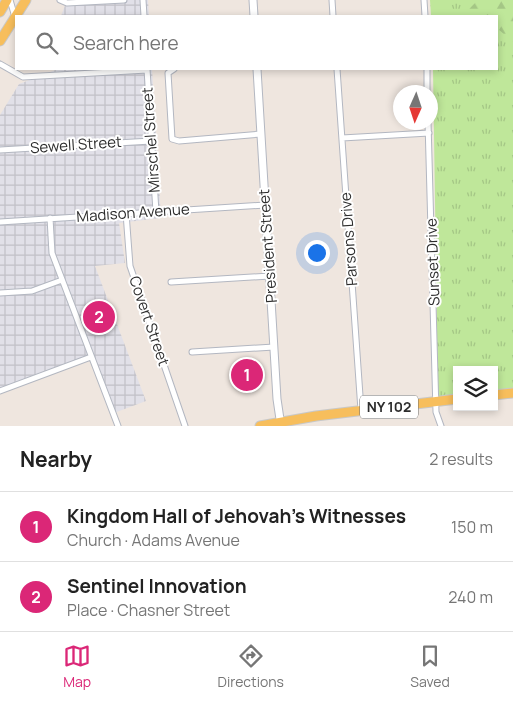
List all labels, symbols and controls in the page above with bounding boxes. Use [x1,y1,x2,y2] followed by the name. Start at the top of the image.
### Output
[15,15,498,70] search box
[33,29,61,57] icon: search
[73,30,179,56] text: Search here
[393,85,438,130] north arrow
[136,87,165,193] street label: Mirschel Street
[29,131,122,158] street label: Sewell Street
[253,189,282,304] street label: President Street
[335,191,362,287] street label: Parsons Drive
[76,198,190,227] street label: Madison Avenue
[420,218,445,306] street label: Sunset Drive
[304,240,330,266] your location
[124,273,175,369] street label: Covert Street
[83,298,115,336] pin: 2
[231,356,263,394] pin: 1
[453,366,498,411] map controls
[453,366,498,411] button: layers
[360,396,418,418] road number: NY 102
[20,445,92,473] text: Nearby
[429,448,493,470] text: 2 results
[67,503,406,529] text: Kingdom Hall of Jehovah’s Witnesses
[32,516,40,538] text: 1
[451,516,493,538] text: 150 m
[67,529,240,551] text: Church · Adams Avenue
[67,573,247,599] text: Sentinel Innovation
[31,586,41,608] text: 2
[448,586,493,608] text: 240 m
[67,599,230,621] text: Place · Chasner Street
[63,642,91,691] tab: Map
[218,642,284,691] tab: Directions
[410,642,450,691] tab: Saved

